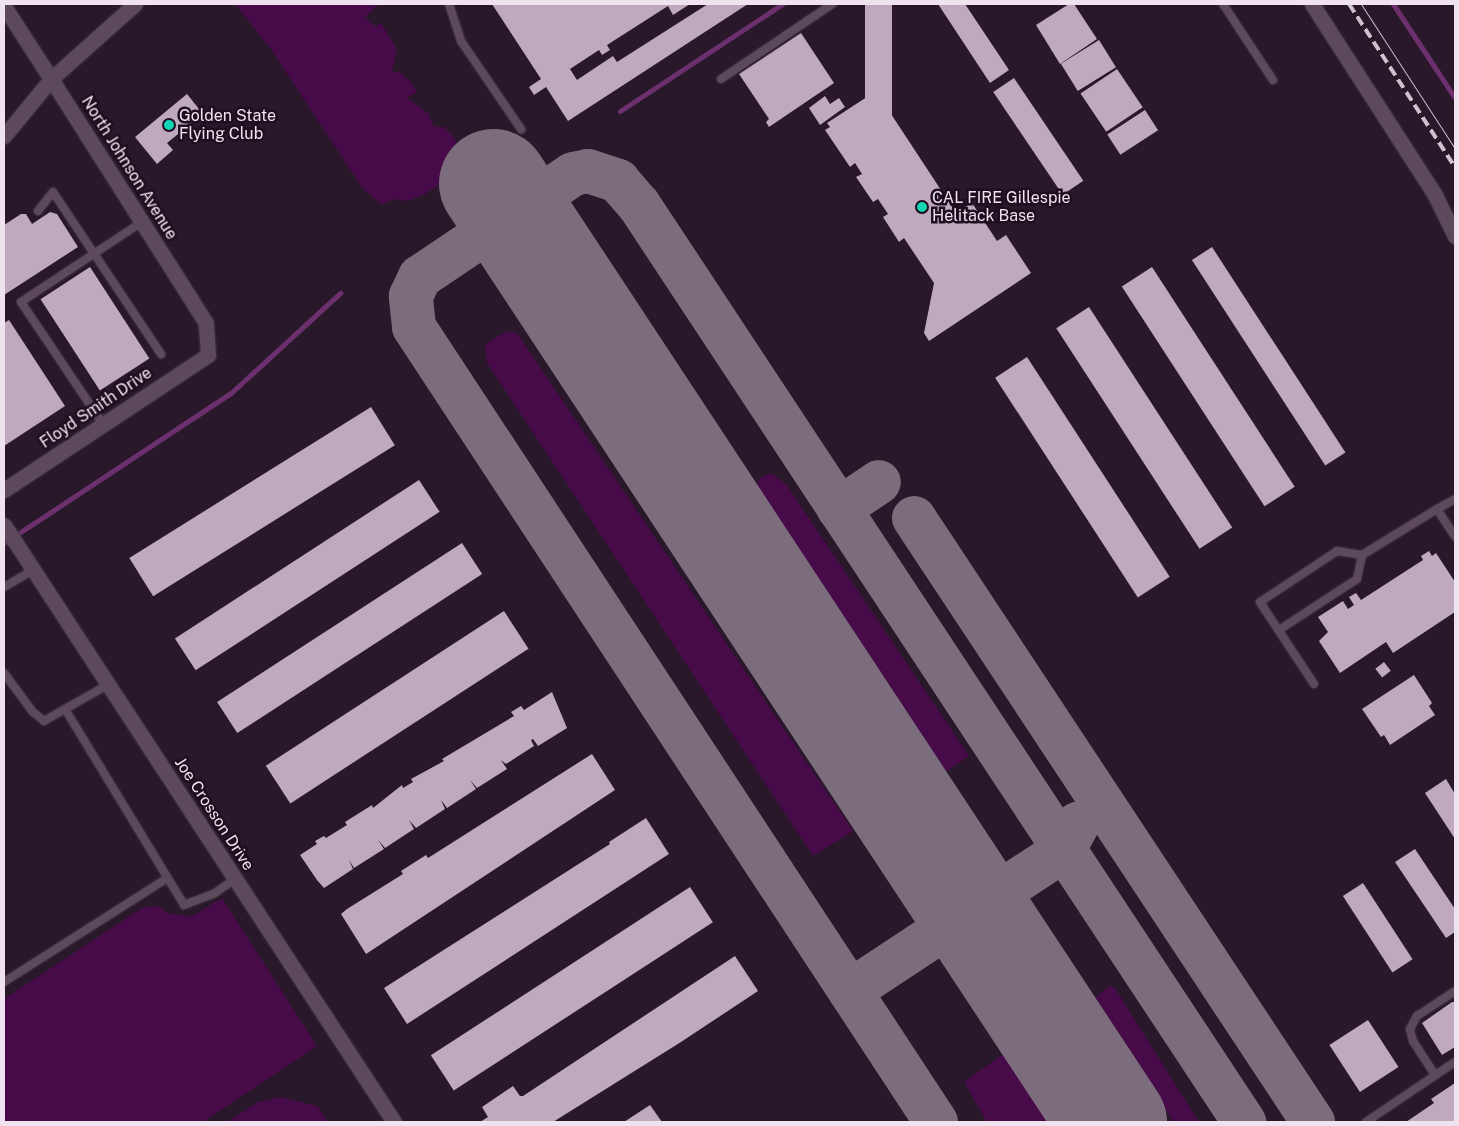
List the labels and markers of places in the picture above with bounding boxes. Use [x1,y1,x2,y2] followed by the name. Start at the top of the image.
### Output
[179,106,276,144] place label: Golden State Flying Club
[163,119,175,131] marker: Golden State Flying Club
[932,188,1070,226] place label: CAL FIRE Gillespie Helitack Base
[916,201,928,213] marker: CAL FIRE Gillespie Helitack Base

